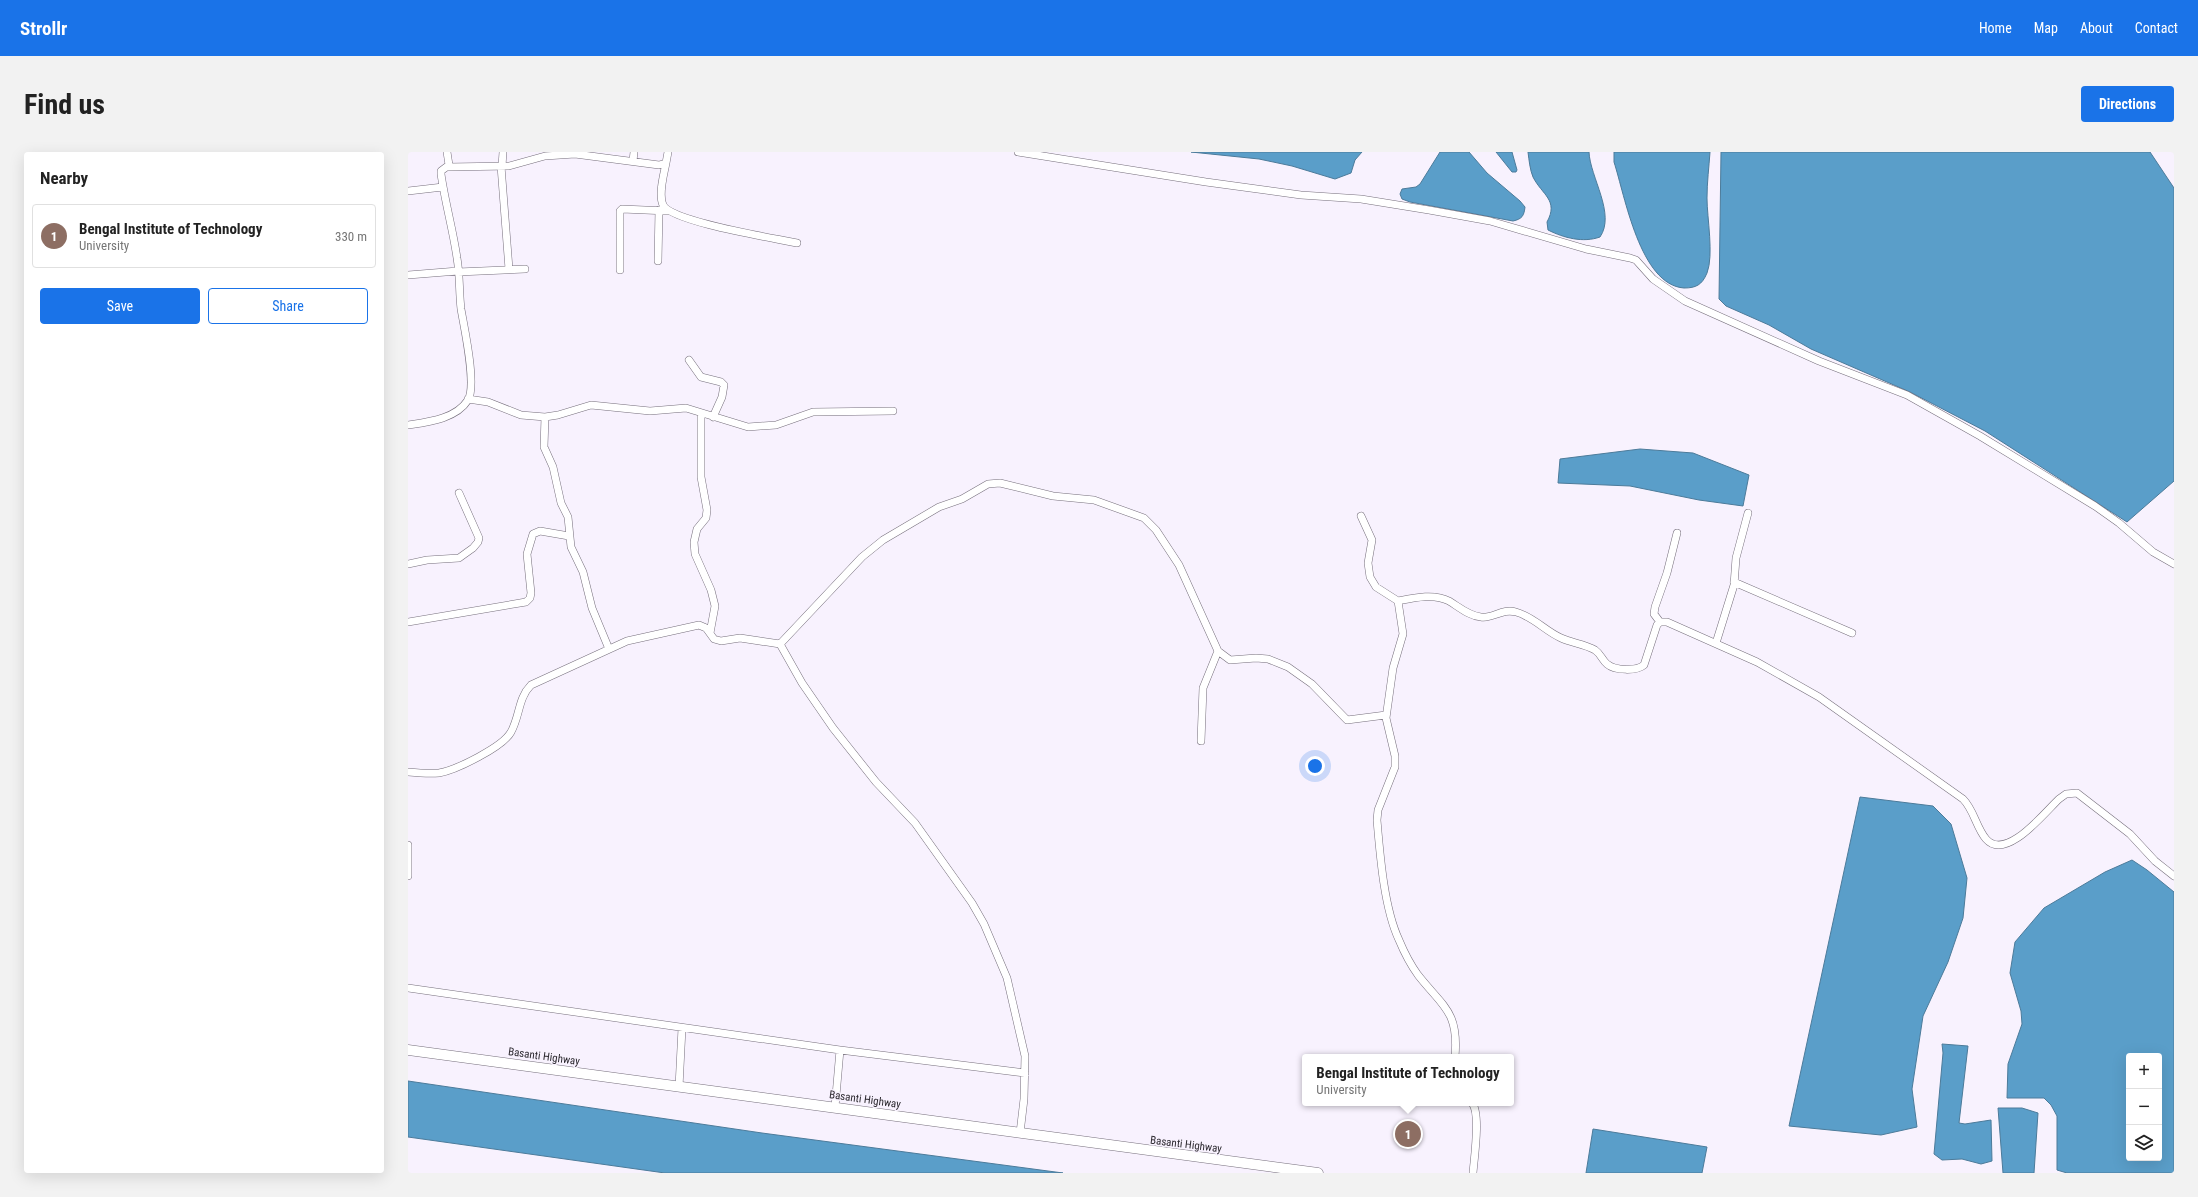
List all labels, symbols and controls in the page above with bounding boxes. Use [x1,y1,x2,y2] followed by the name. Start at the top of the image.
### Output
[20,17,67,40] text: Strollr
[1979,20,2012,36] text: Home
[2034,20,2058,36] text: Map
[2080,20,2113,36] text: About
[2135,20,2178,36] text: Contact
[2081,86,2174,122] button: Directions
[24,88,105,121] text: Find us
[40,168,88,188] text: Nearby
[79,220,262,238] text: Bengal Institute of Technology
[51,229,57,244] text: 1
[335,229,367,244] text: 330 m
[79,238,129,253] text: University
[40,288,200,324] button: Save
[208,288,368,324] button: Share
[1305,756,1325,776] your location
[507,1045,581,1068] street label: Basanti Highway
[2126,1053,2162,1161] map controls
[2126,1053,2162,1089] button: +
[1302,1054,1514,1106] popup
[1316,1064,1500,1082] text: Bengal Institute of Technology
[1316,1082,1367,1097] text: University
[828,1088,902,1111] street label: Basanti Highway
[2126,1089,2162,1125] button: −
[1395,1119,1421,1149] pin: 1
[2126,1125,2162,1161] button: layers
[1149,1134,1223,1155] street label: Basanti Highway

